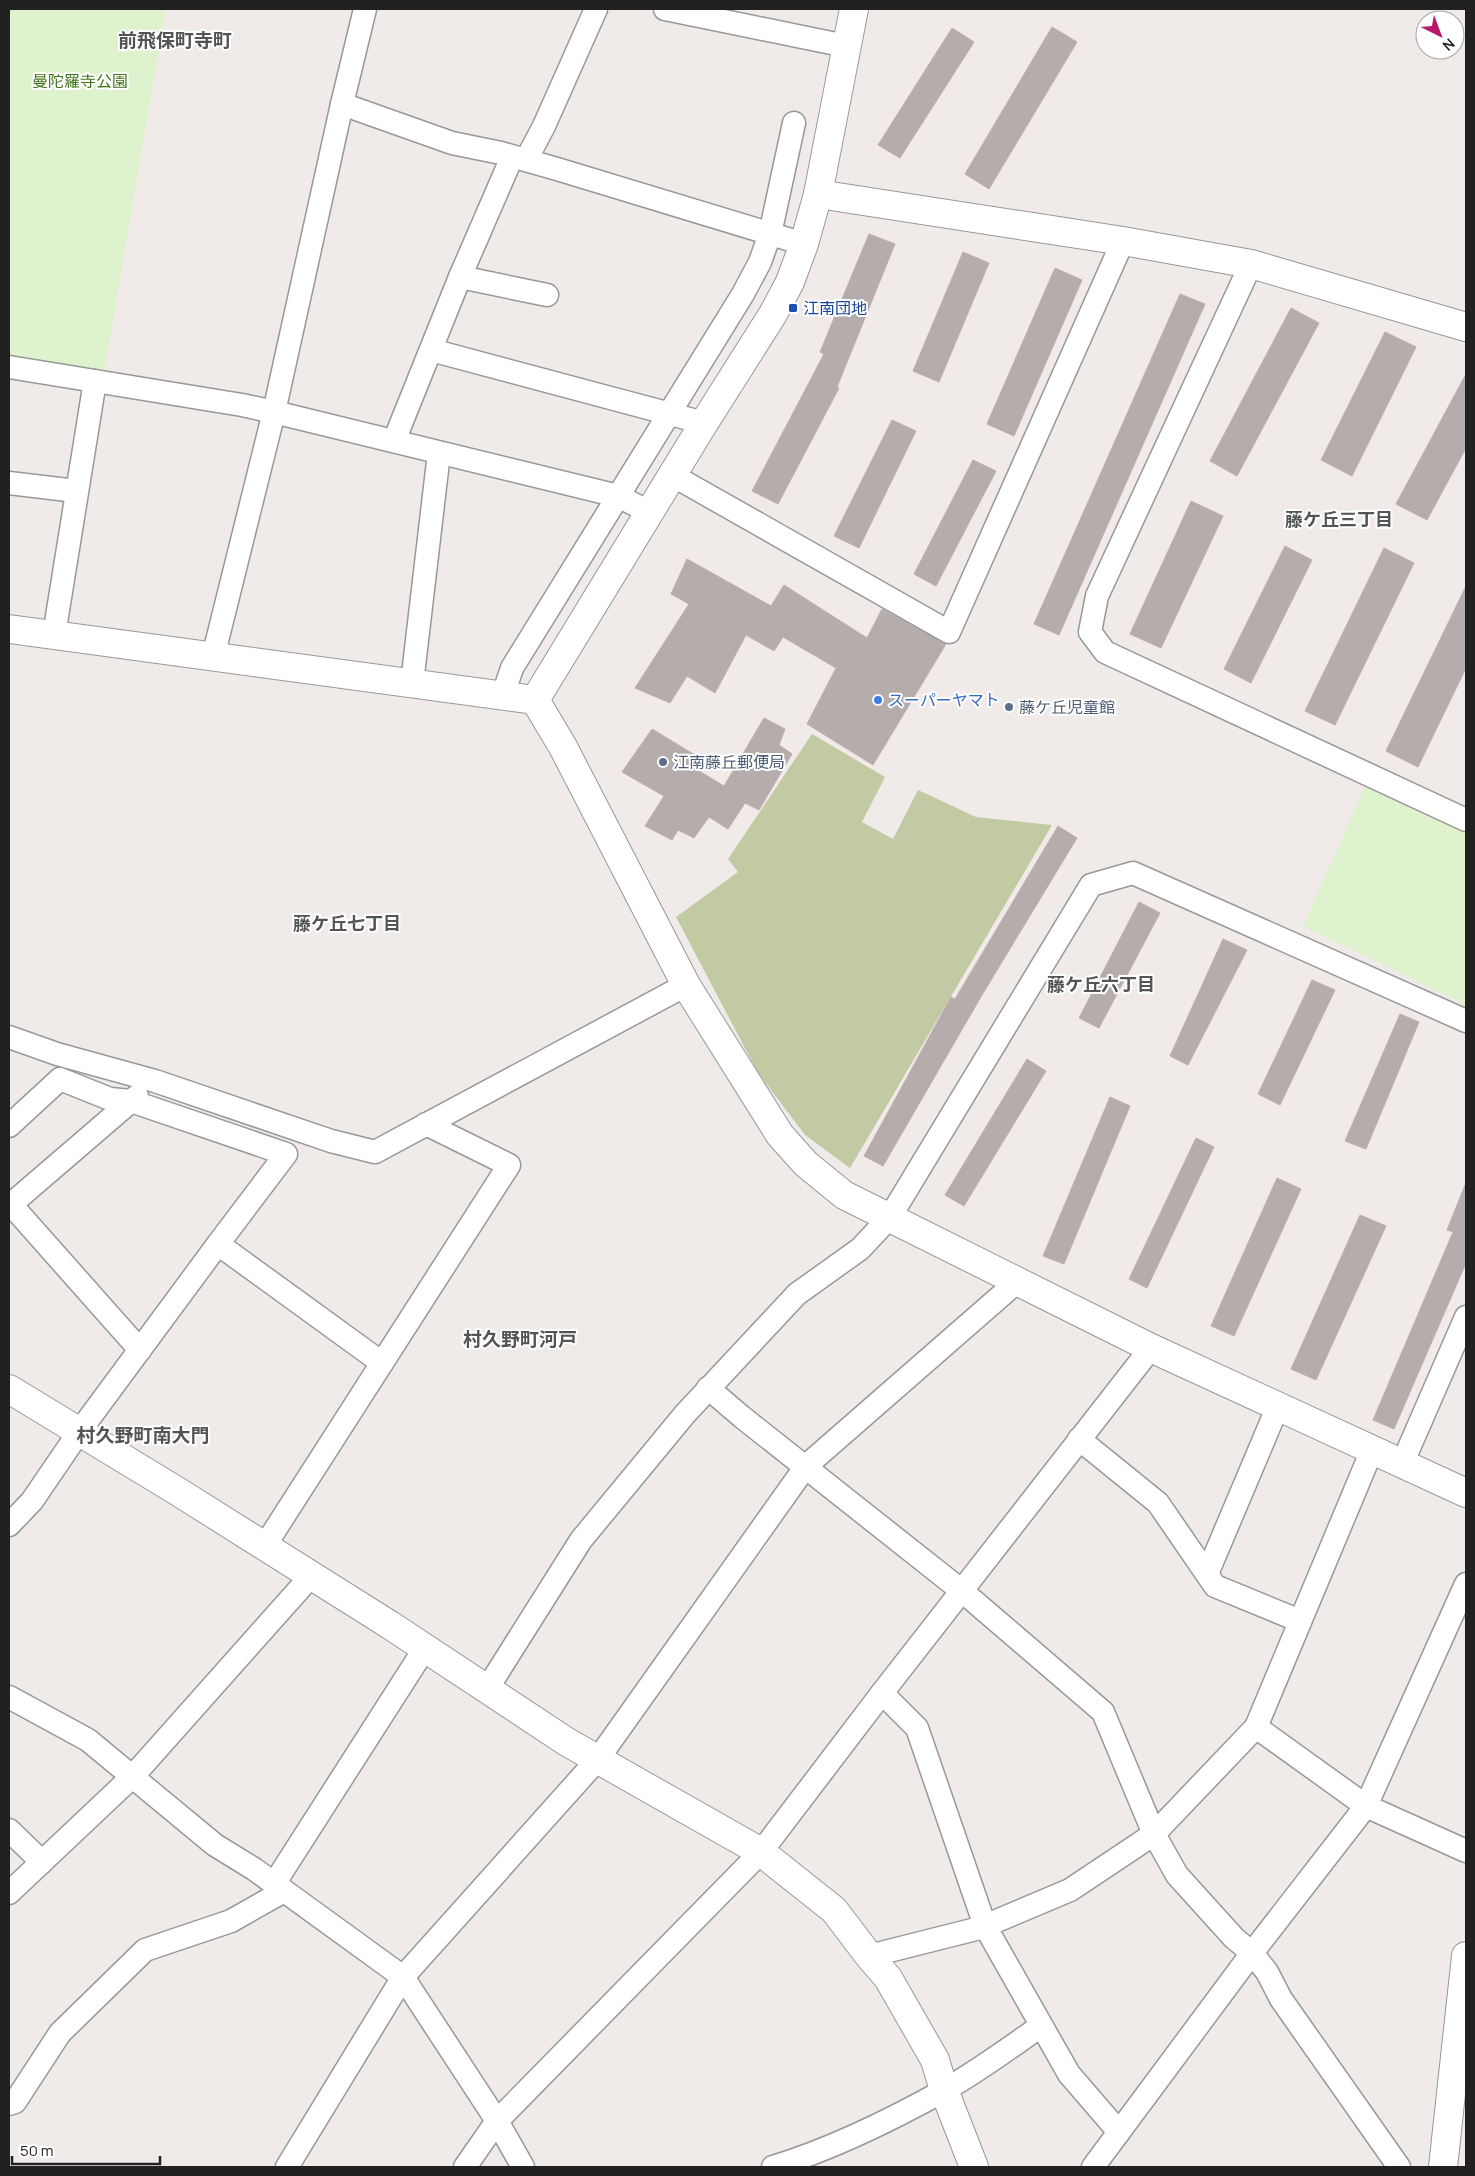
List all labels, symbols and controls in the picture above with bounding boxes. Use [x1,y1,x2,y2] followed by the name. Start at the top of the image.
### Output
[1415,10,1465,60] north arrow
[118,27,232,53] district label: 前飛保町寺町
[1439,35,1459,55] text: N
[32,70,128,92] park label: 曼陀羅寺公園
[803,297,867,319] place label: 江南団地
[787,302,799,314] marker: 江南団地
[1285,507,1393,531] district label: 藤ケ丘三丁目
[888,689,1000,711] place label: スーパーヤマト
[872,694,884,706] marker: スーパーヤマト
[1019,696,1115,718] place label: 藤ケ丘児童館
[1003,701,1015,713] marker: 藤ケ丘児童館
[673,751,785,773] place label: 江南藤丘郵便局
[657,756,669,768] marker: 江南藤丘郵便局
[293,911,401,935] district label: 藤ケ丘七丁目
[1047,972,1155,996] district label: 藤ケ丘六丁目
[463,1326,577,1352] district label: 村久野町河戸
[76,1422,210,1448] district label: 村久野町南大門
[12,2134,160,2166] scale bar
[20,2140,54,2161] text: 50 m

